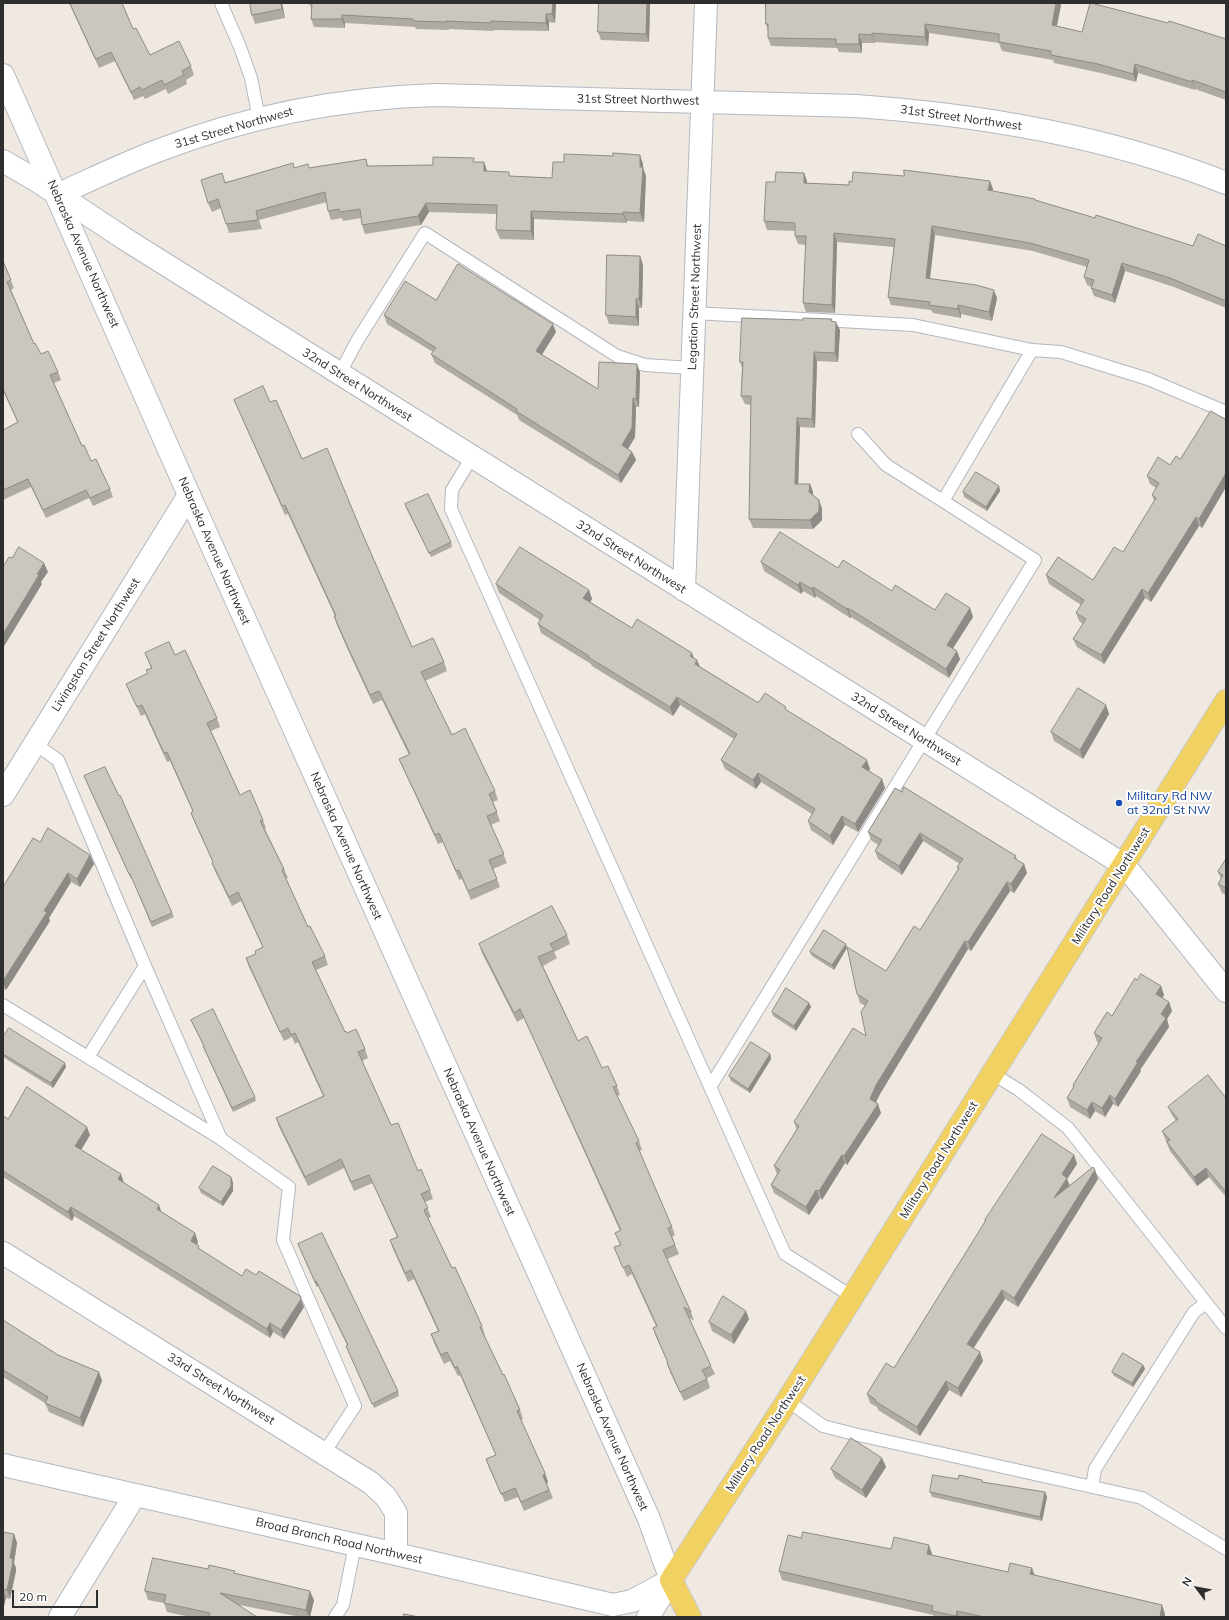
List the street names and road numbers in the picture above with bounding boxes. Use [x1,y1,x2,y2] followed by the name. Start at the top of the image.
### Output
[577,92,699,108] street label: 31st Street Northwest
[899,102,1023,134] street label: 31st Street Northwest
[173,104,295,152] street label: 31st Street Northwest
[44,178,122,330] street label: Nebraska Avenue Northwest
[685,224,705,370] street label: Legation Street Northwest
[299,345,415,425] street label: 32nd Street Northwest
[175,475,253,627] street label: Nebraska Avenue Northwest
[573,517,689,597] street label: 32nd Street Northwest
[49,576,143,714] street label: Livingston Street Northwest
[848,689,964,769] street label: 32nd Street Northwest
[307,770,385,922] street label: Nebraska Avenue Northwest
[1069,825,1153,947] street label: Military Road Northwest
[440,1066,518,1218] street label: Nebraska Avenue Northwest
[897,1099,981,1221] street label: Military Road Northwest
[165,1350,277,1428] street label: 33rd Street Northwest
[573,1361,651,1513] street label: Nebraska Avenue Northwest
[723,1373,809,1495] street label: Military Road Northwest
[254,1515,424,1567] street label: Broad Branch Road Northwest

